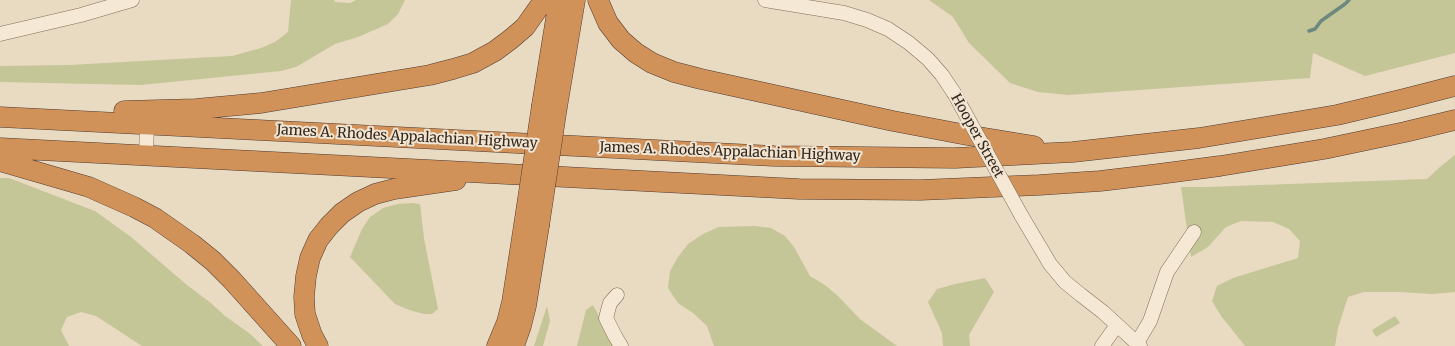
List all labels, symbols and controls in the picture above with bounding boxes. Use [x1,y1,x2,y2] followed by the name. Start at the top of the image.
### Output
[947,91,1007,181] street label: Hooper Street
[276,122,538,152] street label: James A. Rhodes Appalachian Highway
[599,139,861,165] street label: James A. Rhodes Appalachian Highway

